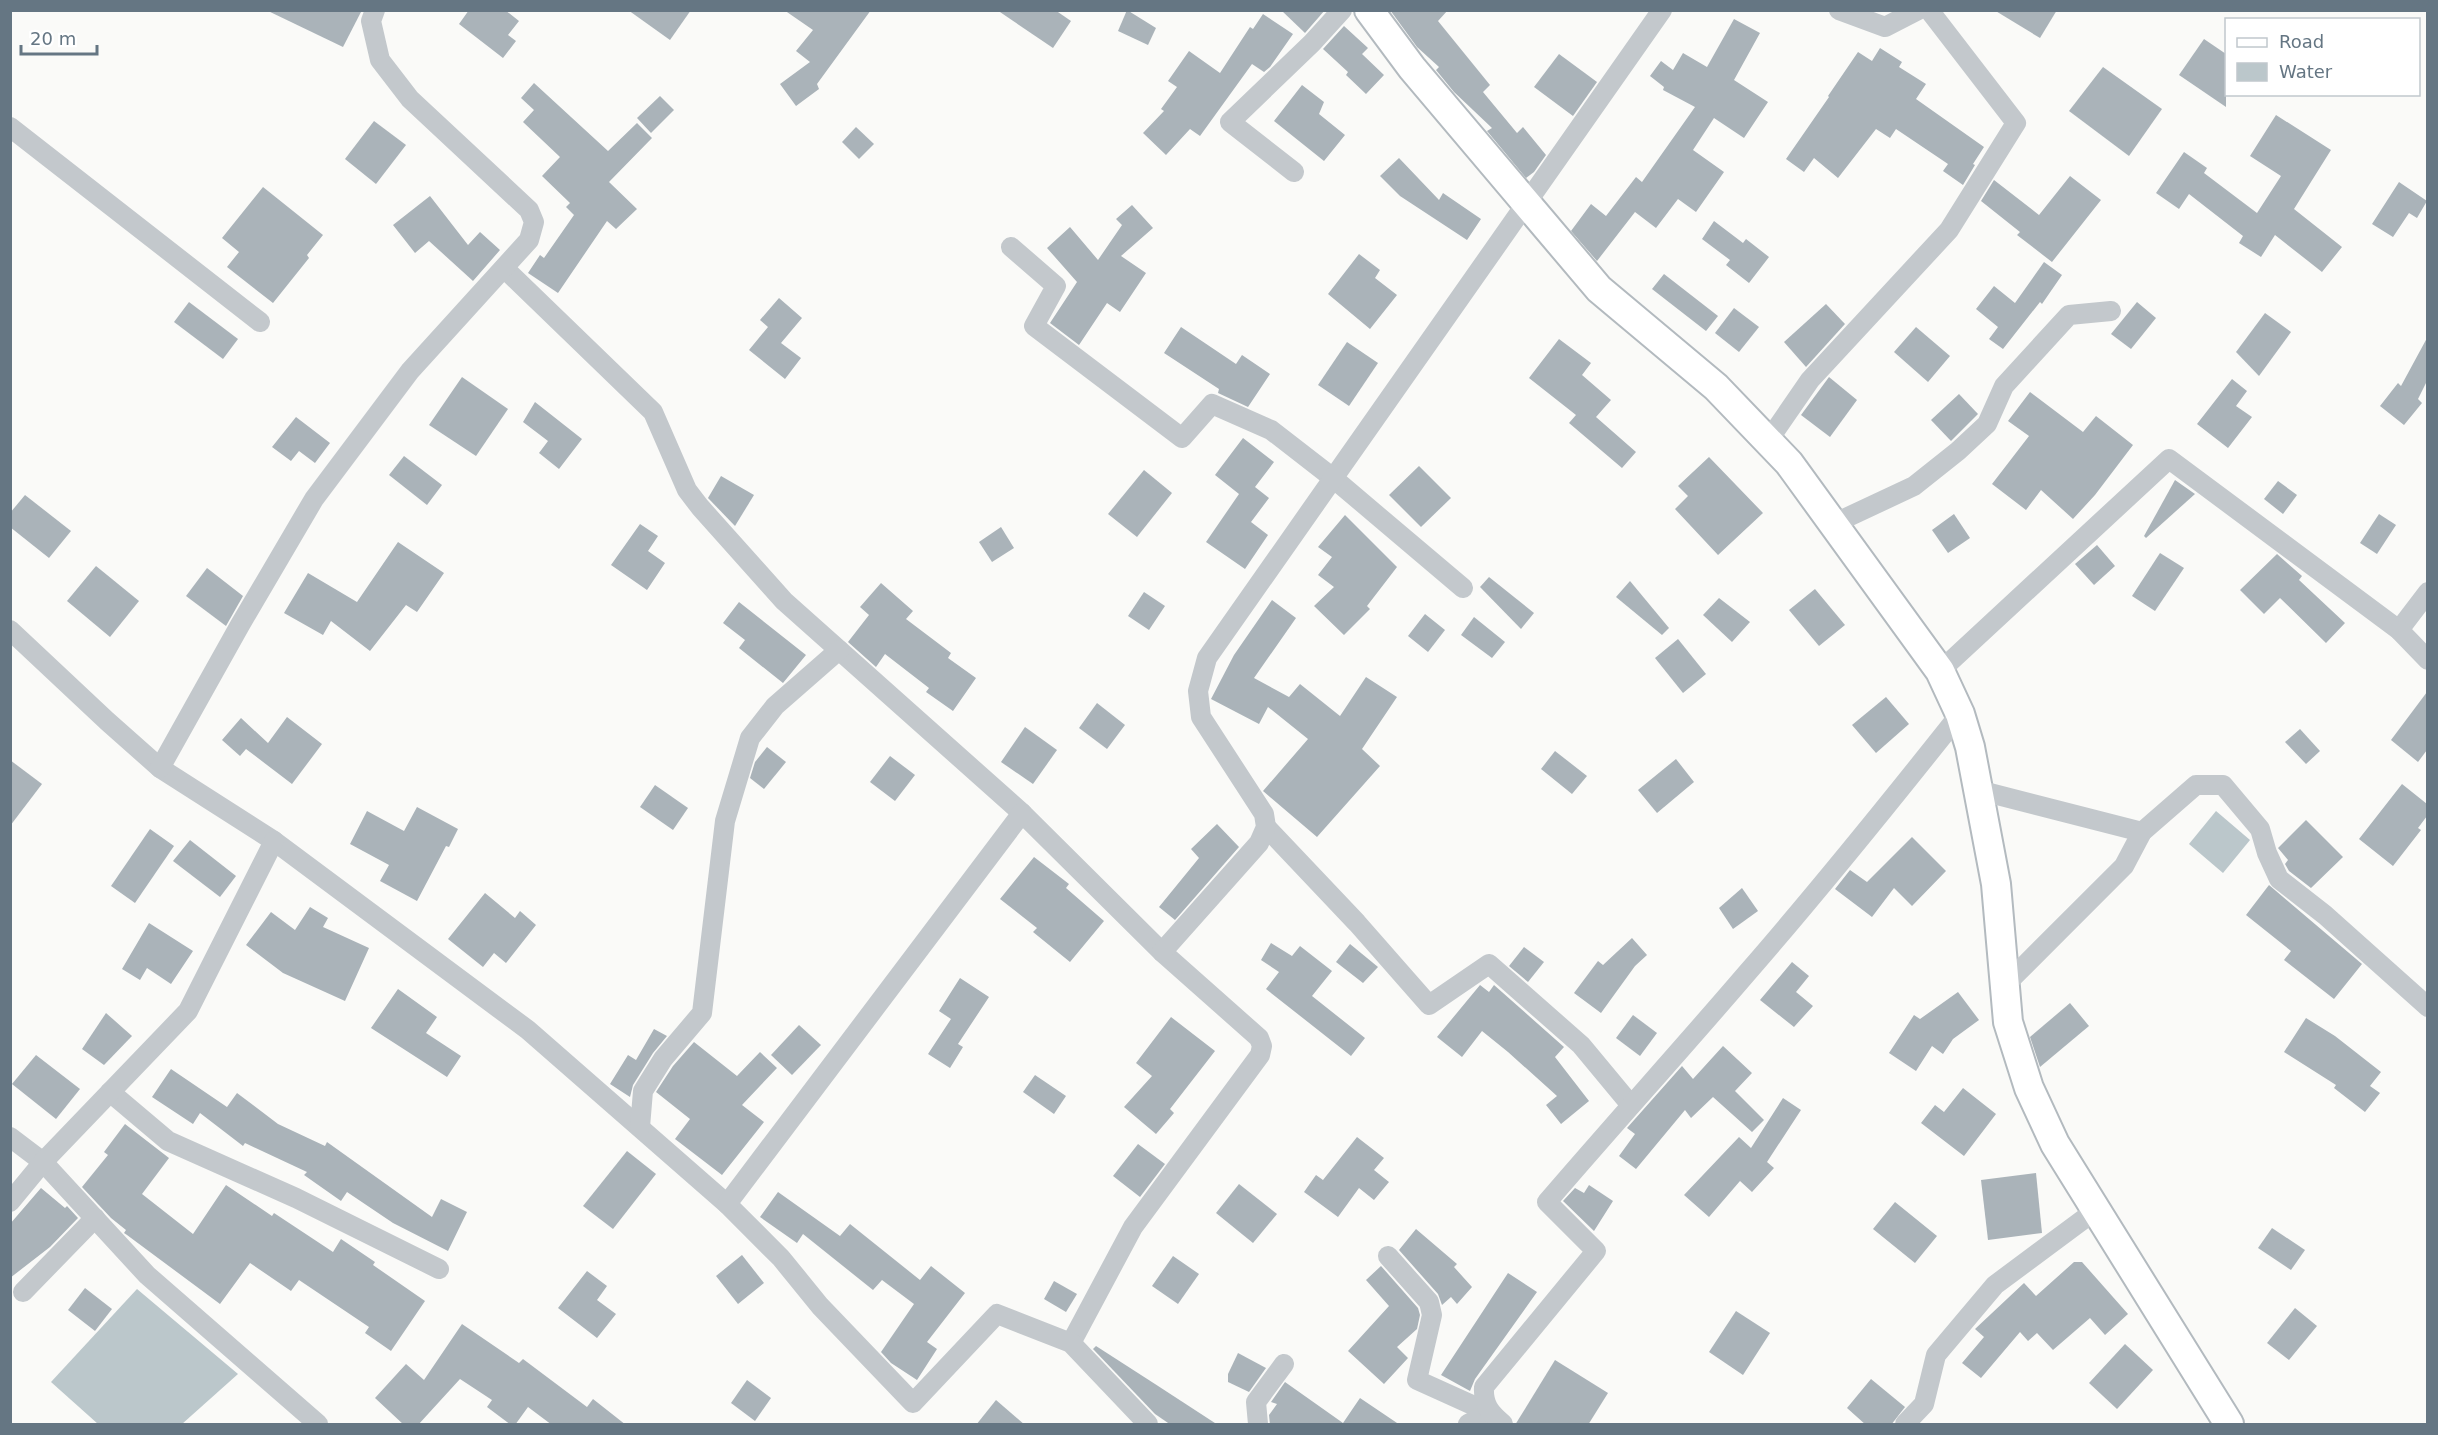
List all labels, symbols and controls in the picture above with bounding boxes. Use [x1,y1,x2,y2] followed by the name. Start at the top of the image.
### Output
[21,18,98,56] scale bar
[2225,18,2420,96] legend
[30,28,76,49] text: 20 m
[2279,31,2324,52] text: Road
[2279,61,2333,82] text: Water

